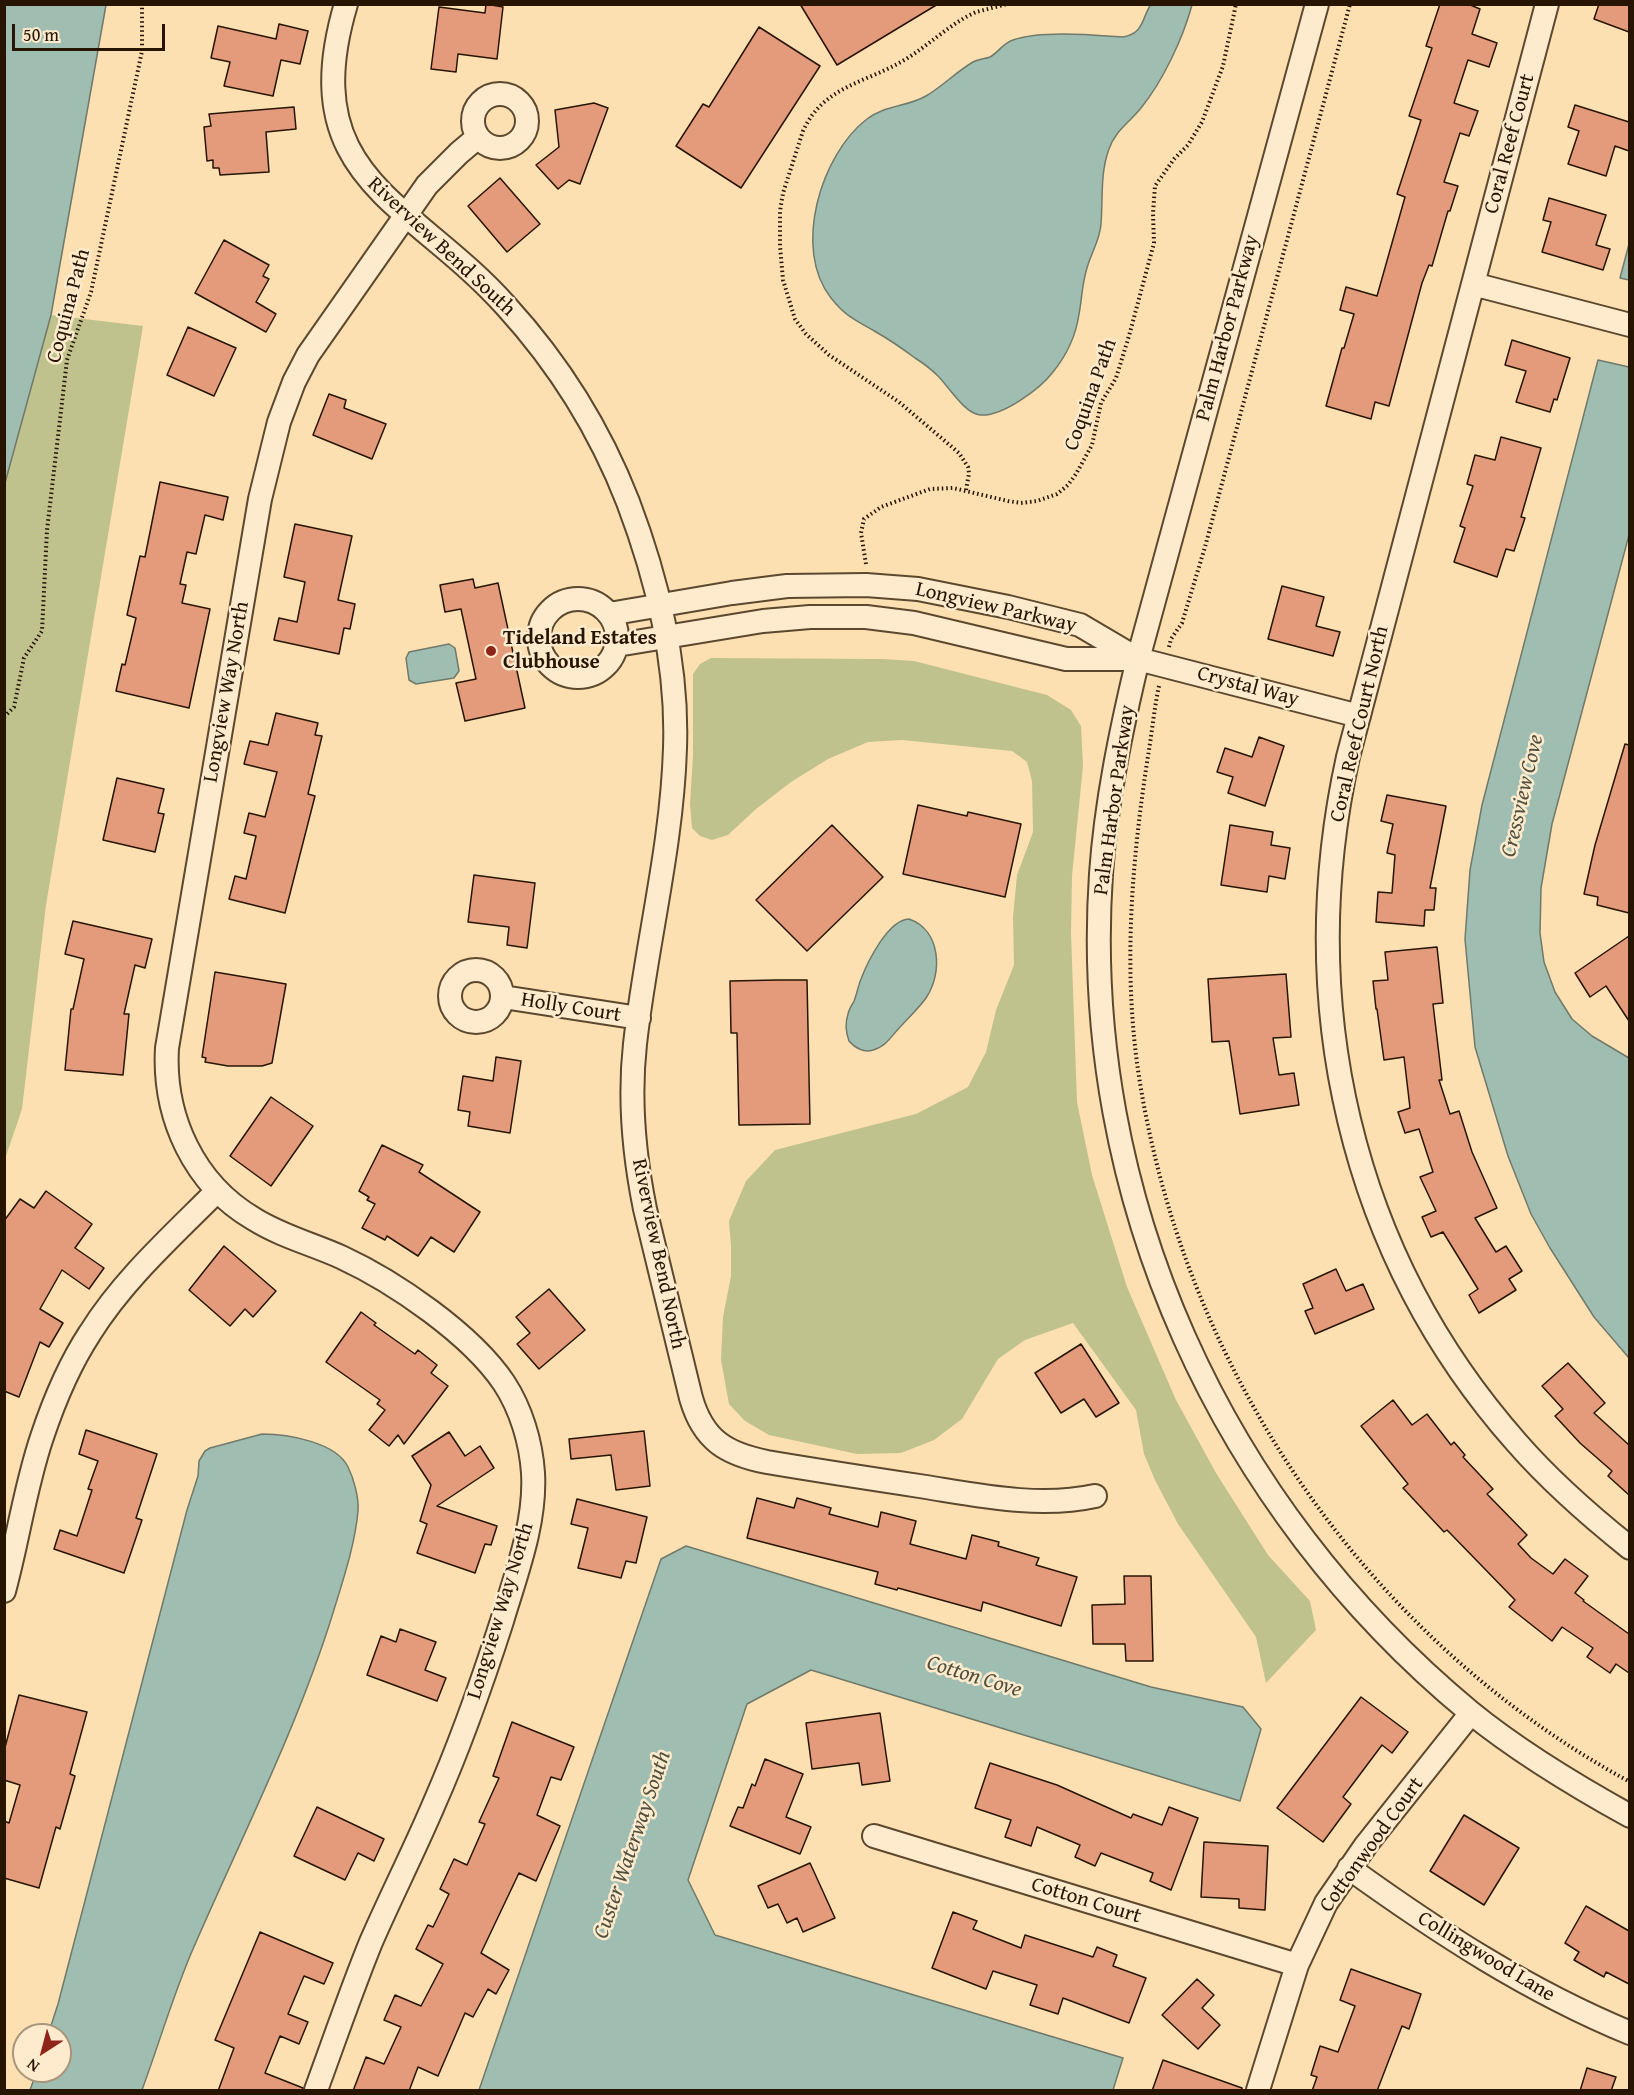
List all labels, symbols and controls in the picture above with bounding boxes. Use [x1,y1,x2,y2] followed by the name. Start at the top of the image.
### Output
[15,12,168,50] scale bar
[23,21,59,48] text: 50 m
[1479,71,1541,217] street label: Coral Reef Court
[362,172,520,322] street label: Riverview Bend South
[1191,232,1265,424] street label: Palm Harbor Parkway
[42,246,96,366] street label: Coquina Path
[1059,336,1123,454] street label: Coquina Path
[913,577,1079,639] street label: Longview Parkway
[199,600,255,784] street label: Longview Way North
[1325,623,1395,825] street label: Coral Reef Court North
[503,626,657,676] place label: Tideland Estates Clubhouse
[484,644,498,658] marker: Tideland Estates Clubhouse
[1194,661,1302,713] street label: Crystal Way
[1089,703,1141,897] street label: Palm Harbor Parkway
[1496,732,1550,860] water label: Cressview Cove
[519,988,623,1028] street label: Holly Court
[626,1157,690,1351] street label: Riverview Bend North
[462,1520,540,1702] street label: Longview Way North
[923,1650,1025,1704] water label: Cotton Cove
[589,1748,677,1942] water label: Custer Waterway South
[1315,1773,1429,1917] street label: Cottonwood Court
[1028,1872,1144,1930] street label: Cotton Court
[1413,1906,1559,2008] street label: Collingwood Lane
[12,2023,72,2083] north arrow
[21,2053,44,2079] text: N

